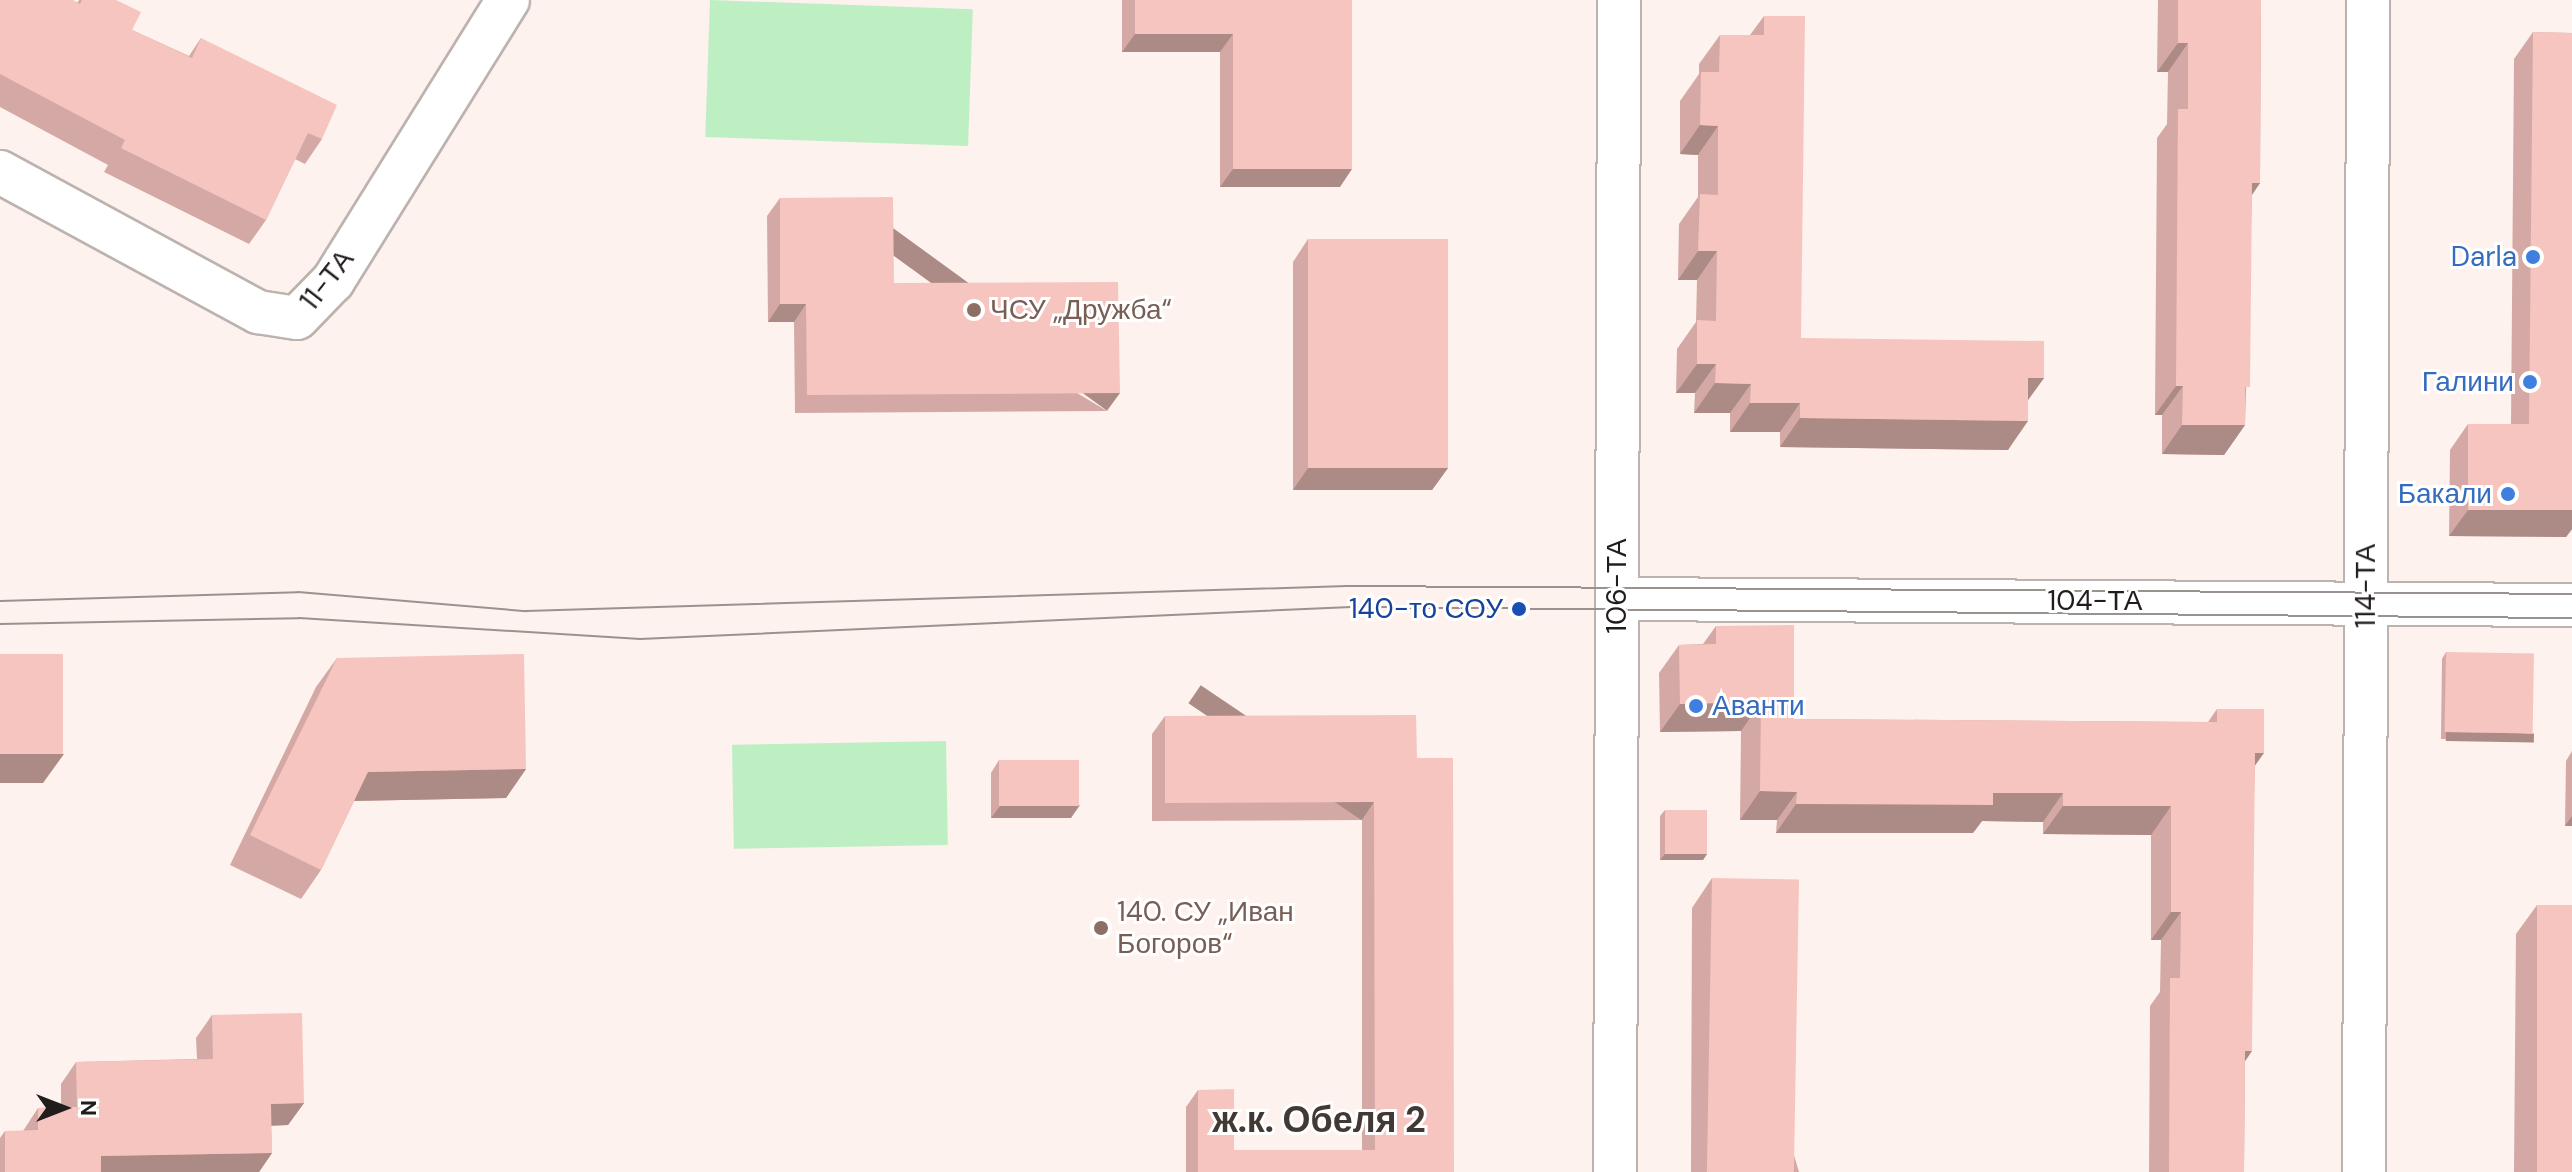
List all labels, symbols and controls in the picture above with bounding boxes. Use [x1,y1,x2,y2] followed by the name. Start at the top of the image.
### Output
[2451,240,2517,274] place label: Darla
[293,243,361,317] street label: 11-ТА
[2524,248,2542,266] marker: Darla
[990,293,1172,327] place label: ЧСУ „Дружба“
[965,301,983,319] marker: ЧСУ „Дружба“
[2422,365,2514,399] place label: Галини
[2521,373,2539,391] marker: Галини
[2398,477,2492,511] place label: Бакали
[2499,485,2517,503] marker: Бакали
[1600,538,1634,634] street label: 106-ТА
[2349,544,2383,628] street label: 114-ТА
[2048,584,2142,618] street label: 104-ТА
[1349,592,1503,626] place label: 140-то СОУ
[1510,600,1528,618] marker: 140-то СОУ
[1712,689,1805,723] place label: Аванти
[1687,697,1705,715] marker: Аванти
[1117,895,1294,961] place label: 140. СУ „Иван Богоров“
[1092,919,1110,937] marker: 140. СУ „Иван Богоров“
[24,1068,104,1148] north arrow
[1212,1098,1426,1142] district label: ж.к. Обеля 2
[74,1100,103,1116] text: N

